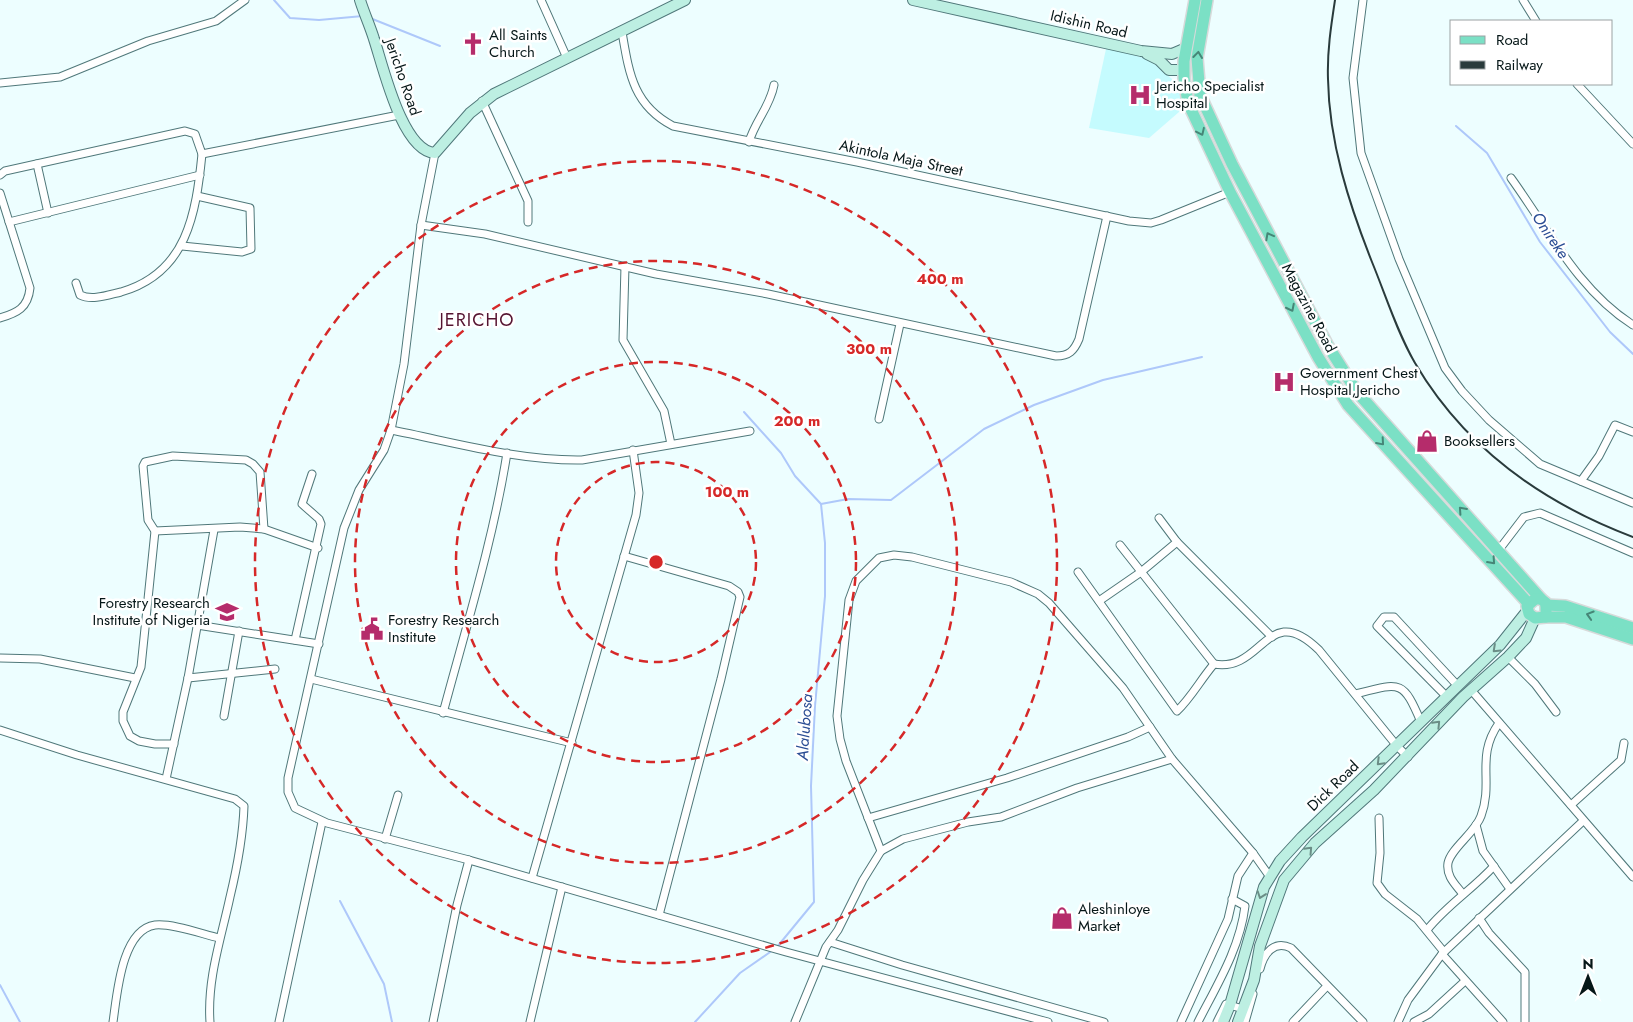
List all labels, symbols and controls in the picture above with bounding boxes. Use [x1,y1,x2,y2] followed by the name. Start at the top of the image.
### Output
[1048,4,1130,44] street label: Idishin Road
[1450,20,1613,85] legend
[489,24,547,63] place label: All Saints Church
[1496,29,1528,51] text: Road
[460,31,486,57] church icon: All Saints Church
[379,33,426,119] street label: Jericho Road
[1192,51,1203,59] one-way arrow
[1496,54,1543,76] text: Railway
[1154,75,1264,114] place label: Jericho Specialist Hospital
[1127,82,1153,108] hospital icon: Jericho Specialist Hospital
[1194,127,1205,136] one-way arrow
[837,134,965,182] street label: Akintola Maja Street
[1526,207,1575,263] water label: Onireke
[1265,232,1275,241] one-way arrow
[1276,259,1342,357] street label: Magazine Road
[916,268,964,290] text: 400 m
[1285,303,1295,312] one-way arrow
[437,307,515,333] district label: JERICHO
[846,338,892,360] text: 300 m
[1300,362,1418,401] place label: Government Chest Hospital,Jericho
[1271,369,1297,395] hospital icon: Government Chest Hospital,Jericho
[774,410,820,432] text: 200 m
[1414,428,1440,454] shop icon: Booksellers
[1444,430,1515,452] place label: Booksellers
[1375,437,1384,446] one-way arrow
[705,481,749,503] text: 100 m
[1459,507,1468,516] one-way arrow
[647,553,665,571] centre of rings
[1486,556,1495,565] one-way arrow
[93,592,210,631] place label: Forestry Research Institute of Nigeria
[214,599,240,625] school or university icon: Forestry Research Institute of Nigeria
[388,609,499,648] place label: Forestry Research Institute
[1586,610,1595,620] one-way arrow
[359,616,385,642] public building icon: Forestry Research Institute
[1493,643,1502,652] one-way arrow
[791,693,818,762] water label: Alalubosa
[1431,721,1440,730] one-way arrow
[1302,756,1364,816] street label: Dick Road
[1377,756,1386,765] one-way arrow
[1303,847,1312,856] one-way arrow
[1257,891,1267,899] one-way arrow
[1078,898,1151,937] place label: Aleshinloye Market
[1049,905,1075,931] shop icon: Aleshinloye Market
[1563,952,1613,1002] north arrow
[1582,954,1594,974] text: N

